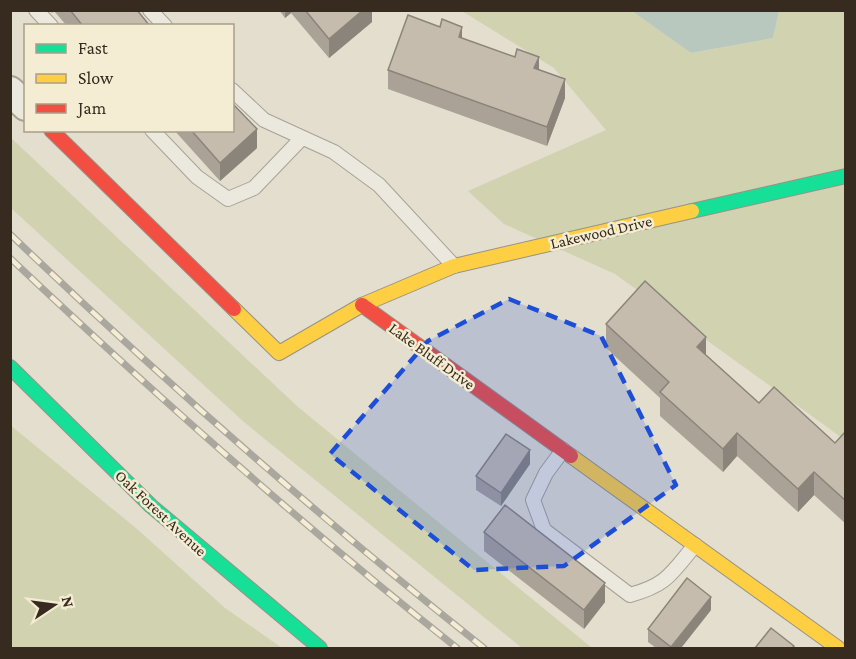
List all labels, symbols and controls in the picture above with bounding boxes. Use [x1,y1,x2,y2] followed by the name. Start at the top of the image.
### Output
[24,24,234,132] legend
[78,38,109,58] text: Fast
[78,68,114,88] text: Slow
[76,98,107,118] text: Jam
[549,212,653,252] street label: Lakewood Drive
[386,319,478,393] street label: Lake Bluff Drive
[112,466,210,560] street label: Oak Forest Avenue
[24,575,84,635] north arrow
[59,595,78,609] text: N

